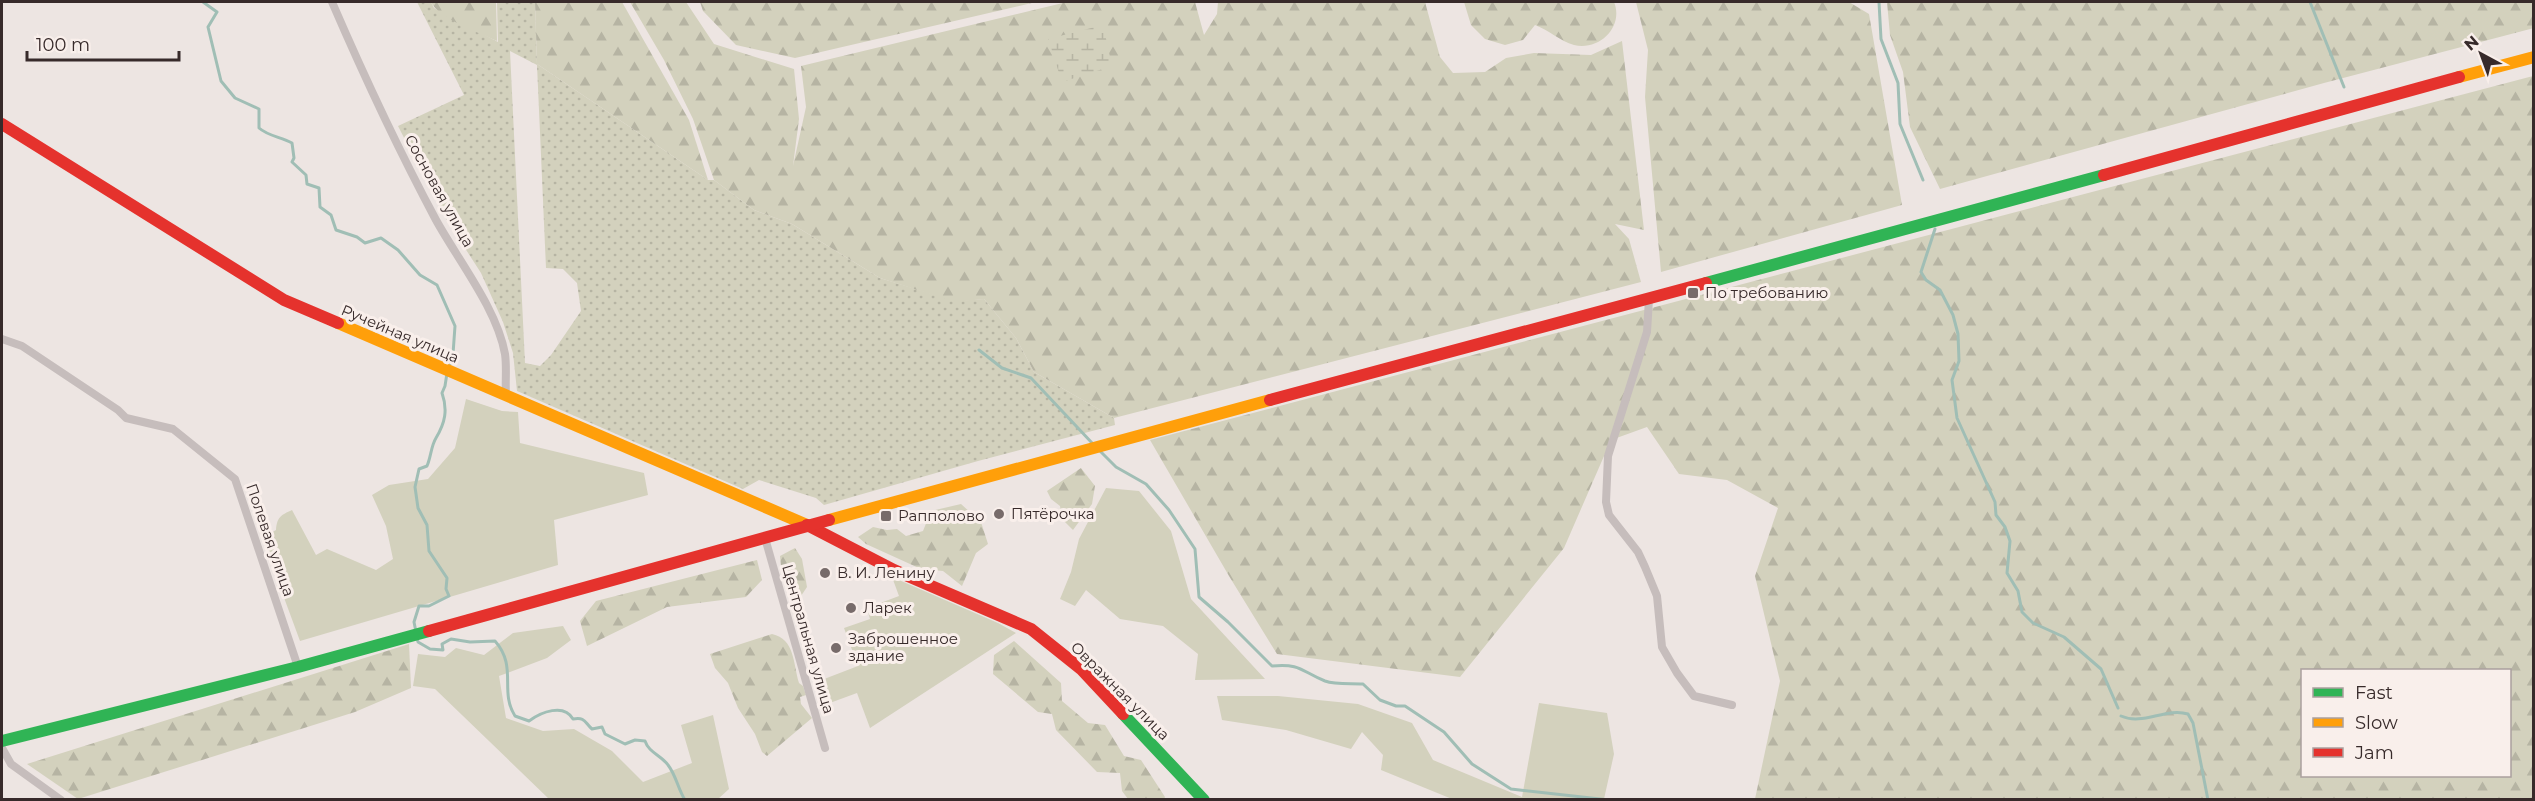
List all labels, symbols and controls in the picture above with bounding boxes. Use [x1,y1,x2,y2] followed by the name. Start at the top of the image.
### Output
[27,24,178,62] scale bar
[2451,24,2511,84] north arrow
[2460,32,2483,54] text: N
[36,34,90,56] text: 100 m
[401,131,478,250] street label: Сосновая улица
[1705,283,1828,302] place label: По требованию
[1686,286,1700,300] marker: По требованию
[338,300,462,367] street label: Ручейная улица
[242,481,299,599] street label: Полевая улица
[1011,504,1095,523] place label: Пятёрочка
[898,506,985,525] place label: Рапполово
[992,507,1006,521] marker: Пятёрочка
[879,509,893,523] marker: Рапполово
[778,562,839,716] street label: Центральная улица
[837,563,935,582] place label: В. И. Ленину
[818,566,832,580] marker: В. И. Ленину
[863,598,912,617] place label: Ларек
[844,601,858,615] marker: Ларек
[848,629,958,665] place label: Заброшенное здание
[1067,637,1174,744] street label: Овражная улица
[829,641,843,655] marker: Заброшенное здание
[2301,669,2511,777] legend
[2355,682,2393,704] text: Fast
[2355,712,2398,734] text: Slow
[2354,742,2394,764] text: Jam

